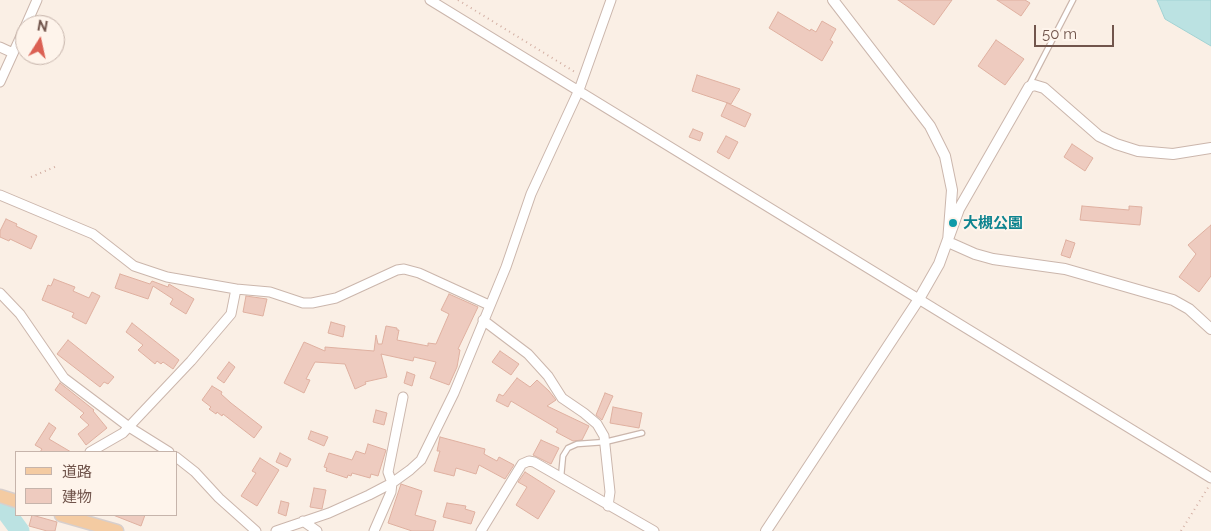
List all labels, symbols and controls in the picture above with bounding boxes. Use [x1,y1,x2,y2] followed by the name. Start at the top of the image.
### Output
[15,15,65,65] north arrow
[1036,15,1116,47] scale bar
[36,17,49,35] text: N
[1042,25,1077,43] text: 50 m
[963,214,1023,232] place label: 大槻公園
[947,217,959,229] marker: 大槻公園
[15,451,178,516] legend
[62,463,92,481] text: 道路
[62,488,92,506] text: 建物

